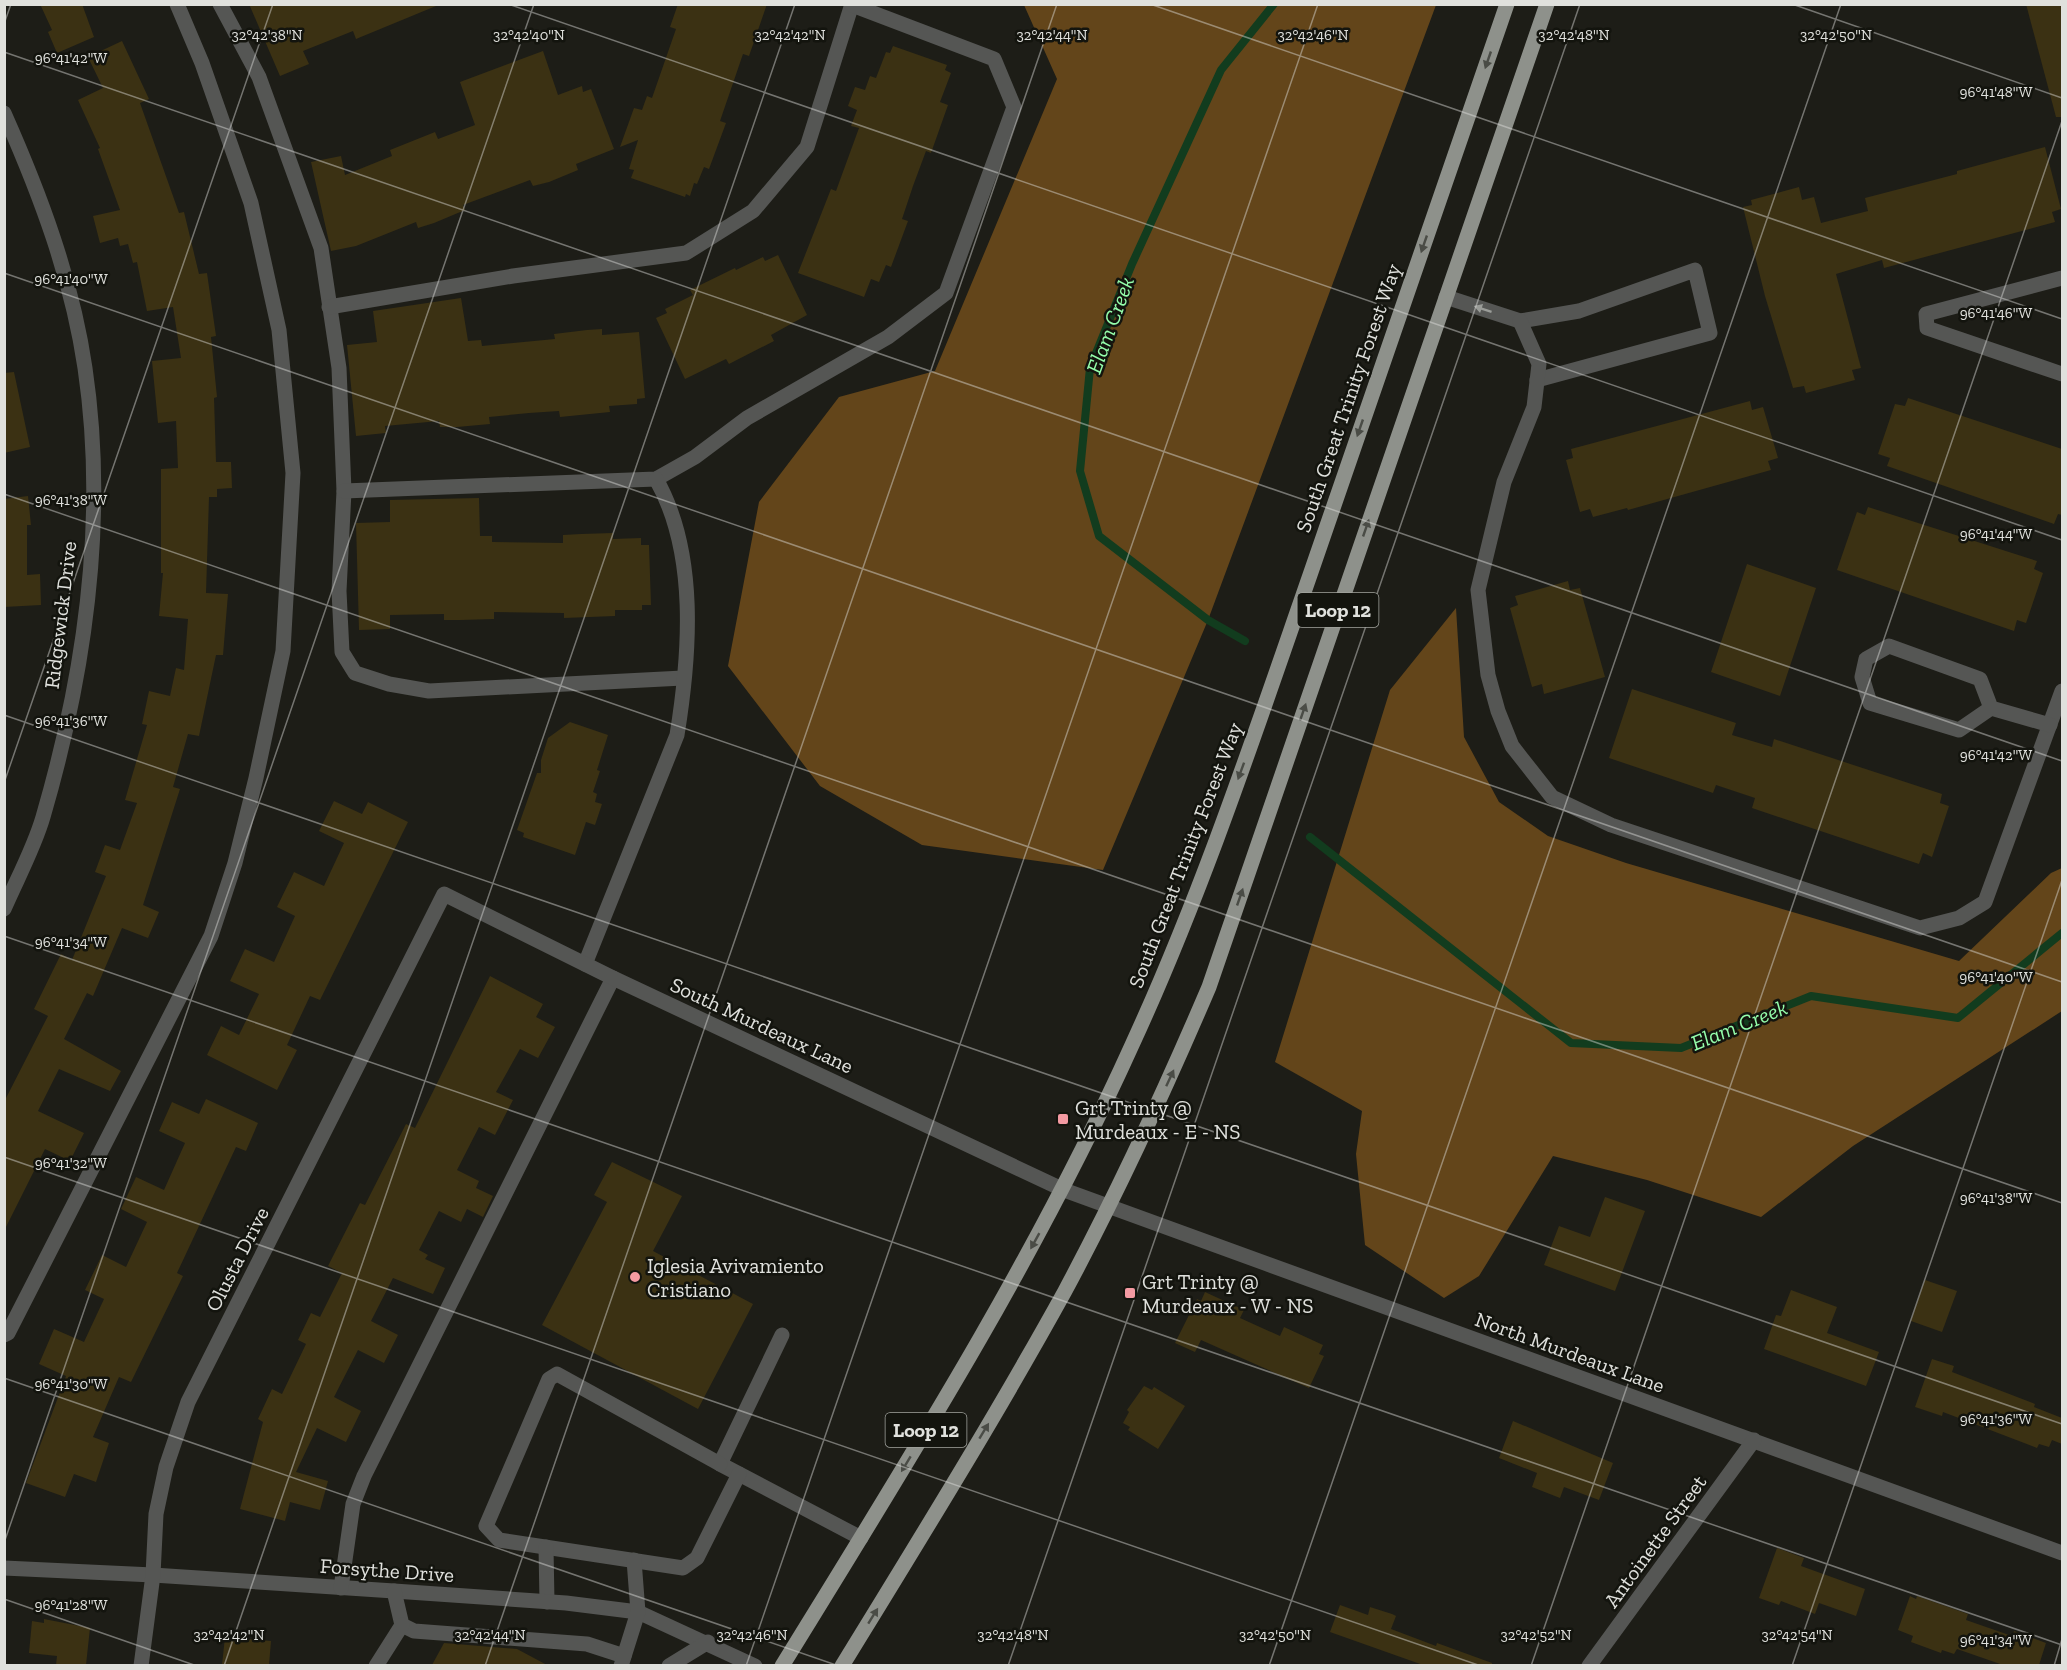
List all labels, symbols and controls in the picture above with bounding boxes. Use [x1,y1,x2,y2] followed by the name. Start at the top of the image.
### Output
[231,26,303,44] text: 32°42'38"N
[493,26,565,44] text: 32°42'40"N
[755,26,825,44] text: 32°42'42"N
[1017,26,1087,44] text: 32°42'44"N
[1277,26,1349,44] text: 32°42'46"N
[1538,26,1610,44] text: 32°42'48"N
[1800,26,1872,44] text: 32°42'50"N
[35,49,107,67] text: 96°41'42"W
[1482,51,1492,69] one-way arrow
[1960,83,2032,101] text: 96°41'48"W
[1418,235,1428,253] one-way arrow
[1290,260,1406,536] street label: South Great Trinity Forest Way
[34,270,108,288] text: 96°41'40"W
[1080,273,1140,377] water label: Elam Creek
[1474,303,1492,313] one-way arrow
[1960,304,2032,322] text: 96°41'46"W
[1355,419,1365,437] one-way arrow
[35,491,107,509] text: 96°41'38"W
[1362,519,1372,537] one-way arrow
[1960,525,2032,543] text: 96°41'44"W
[39,540,81,690] street label: Ridgewick Drive
[1298,593,1378,627] road number: Loop 12
[1298,703,1308,721] one-way arrow
[35,712,107,730] text: 96°41'36"W
[1123,718,1247,991] street label: South Great Trinity Forest Way
[1960,746,2032,764] text: 96°41'42"W
[1236,763,1246,781] one-way arrow
[1235,887,1245,905] one-way arrow
[35,933,107,951] text: 96°41'34"W
[1959,968,2033,986] text: 96°41'40"W
[667,972,858,1078] street label: South Murdeaux Lane
[1687,993,1791,1056] water label: Elam Creek
[1165,1070,1174,1087] one-way arrow
[1075,1095,1241,1144] place label: Grt Trinty @ Murdeaux - E - NS
[1056,1112,1070,1126] marker: Grt Trinty @ Murdeaux - E - NS
[35,1154,107,1172] text: 96°41'32"W
[1960,1189,2032,1207] text: 96°41'38"W
[200,1203,274,1315] street label: Olusta Drive
[1030,1233,1040,1250] one-way arrow
[647,1253,824,1302] place label: Iglesia Avivamiento Cristiano
[1142,1269,1313,1318] place label: Grt Trinty @ Murdeaux - W - NS
[628,1270,642,1284] marker: Iglesia Avivamiento Cristiano
[1123,1286,1137,1300] marker: Grt Trinty @ Murdeaux - W - NS
[1472,1306,1668,1398] street label: North Murdeaux Lane
[34,1375,108,1393] text: 96°41'30"W
[1960,1410,2032,1428] text: 96°41'36"W
[886,1413,966,1447] road number: Loop 12
[979,1423,990,1439] one-way arrow
[901,1456,911,1473] one-way arrow
[1599,1470,1712,1612] street label: Antoinette Street
[319,1553,455,1587] street label: Forsythe Drive
[34,1596,108,1614] text: 96°41'28"W
[867,1608,878,1624] one-way arrow
[194,1626,264,1644] text: 32°42'42"N
[455,1626,525,1644] text: 32°42'44"N
[716,1626,788,1644] text: 32°42'46"N
[977,1626,1049,1644] text: 32°42'48"N
[1239,1626,1311,1644] text: 32°42'50"N
[1500,1626,1572,1644] text: 32°42'52"N
[1761,1626,1833,1644] text: 32°42'54"N
[1960,1631,2032,1649] text: 96°41'34"W

